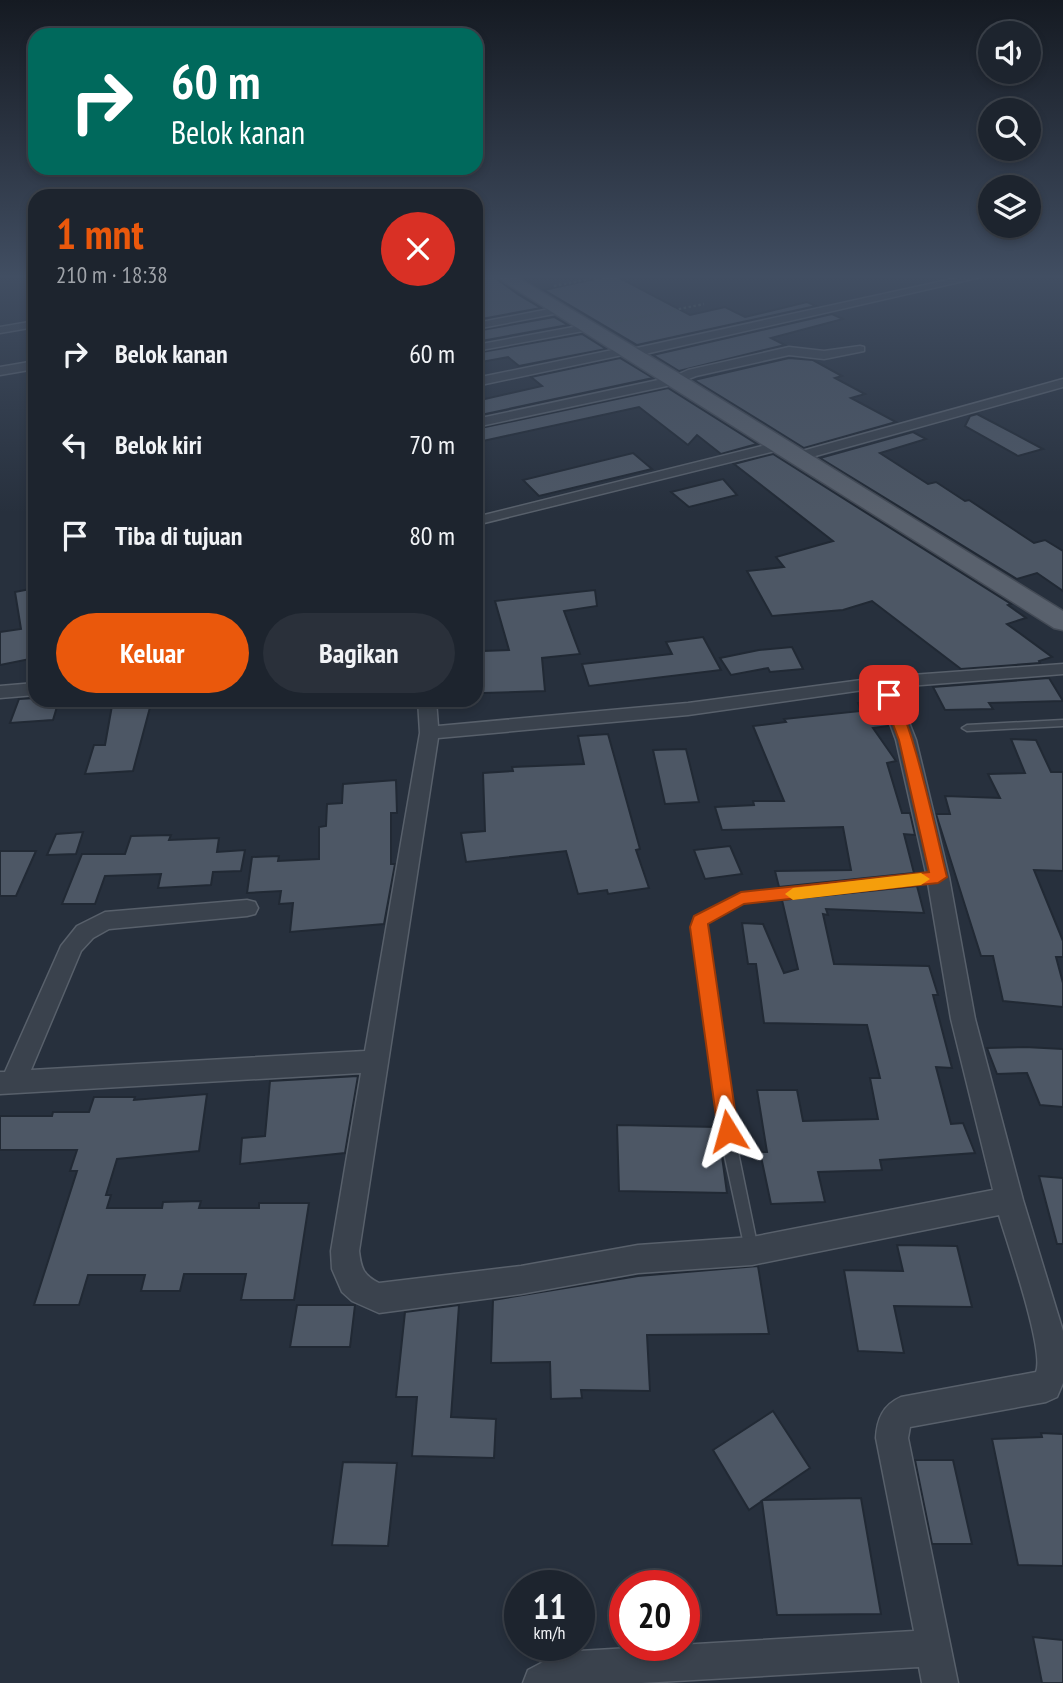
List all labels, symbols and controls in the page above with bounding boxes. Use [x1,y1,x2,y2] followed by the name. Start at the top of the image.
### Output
[978,21,1041,238] map controls
[978,21,1041,84] button: sound
[171,49,260,113] text: 60 m
[56,56,147,147] icon: right
[978,98,1041,161] button: search
[171,111,305,153] text: Belok kanan
[978,175,1041,238] button: layers
[56,206,144,261] text: 1 mnt
[381,212,455,286] button: close
[56,260,168,289] text: 210 m · 18:38
[56,335,94,373] icon: right
[115,337,228,370] text: Belok kanan
[409,337,455,370] text: 60 m
[56,426,94,464] icon: left
[115,428,202,461] text: Belok kiri
[409,428,455,461] text: 70 m
[56,517,94,555] icon: arrive
[115,519,243,552] text: Tiba di tujuan
[409,519,455,552] text: 80 m
[56,613,249,693] button: Keluar
[263,613,455,693] button: Bagikan
[859,665,919,725] pin
[870,676,908,714] icon: arrive
[691,1094,765,1168] position arrow
[609,1570,700,1661] speed limit sign: 20
[533,1583,566,1629] text: 11
[534,1621,565,1644] text: km/h

